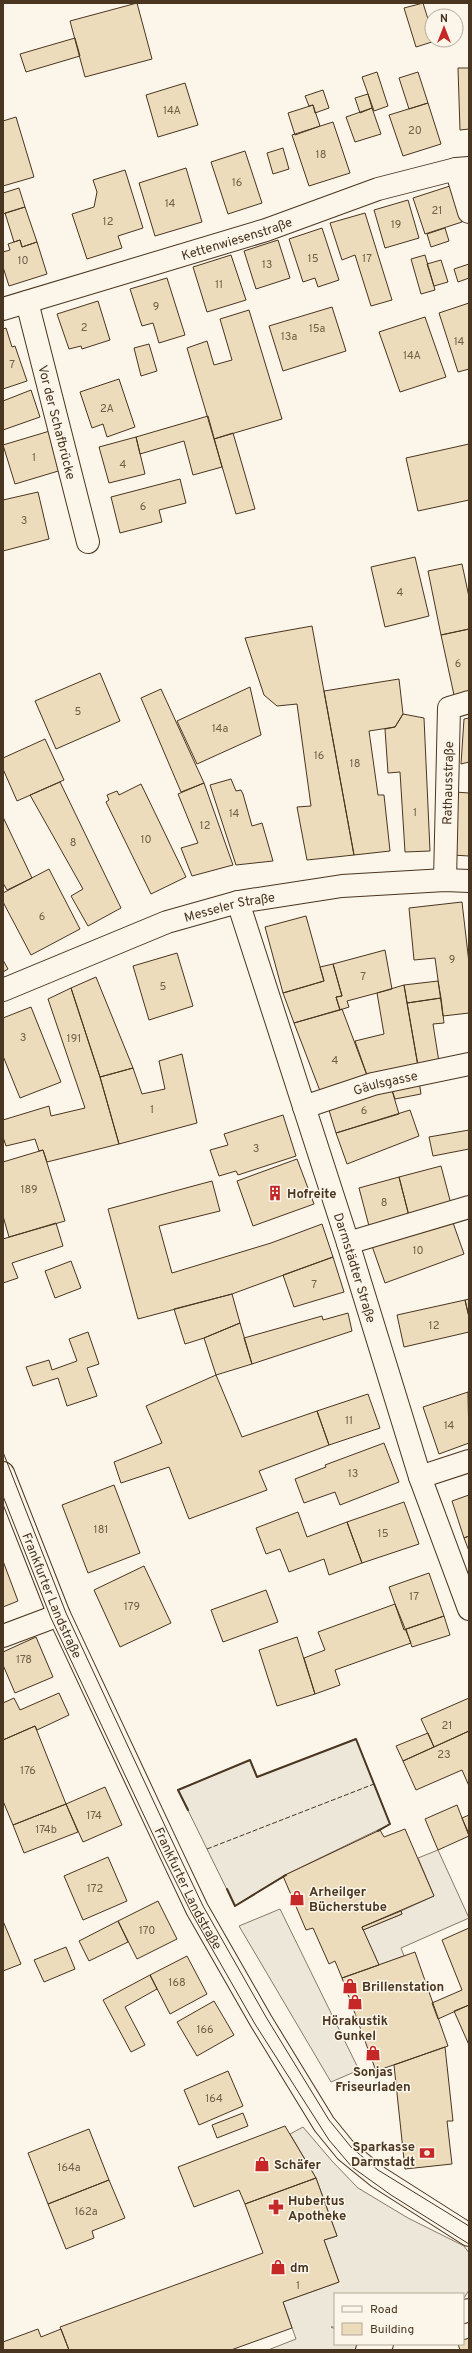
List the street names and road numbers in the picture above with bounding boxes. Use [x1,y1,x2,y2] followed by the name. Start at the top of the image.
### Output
[180,215,295,265] street label: Kettenwiesenstraße
[33,364,78,482] street label: Vor der Schafbrücke
[440,741,458,825] street label: Rathausstraße
[183,890,276,927] street label: Messeler Straße
[352,1069,419,1100] street label: Gäulsgasse
[329,1211,378,1325] street label: Darmstädter Straße
[17,1531,84,1661] street label: Frankfurter Landstraße
[150,1825,224,1953] street label: Frankfurter Landstraße

